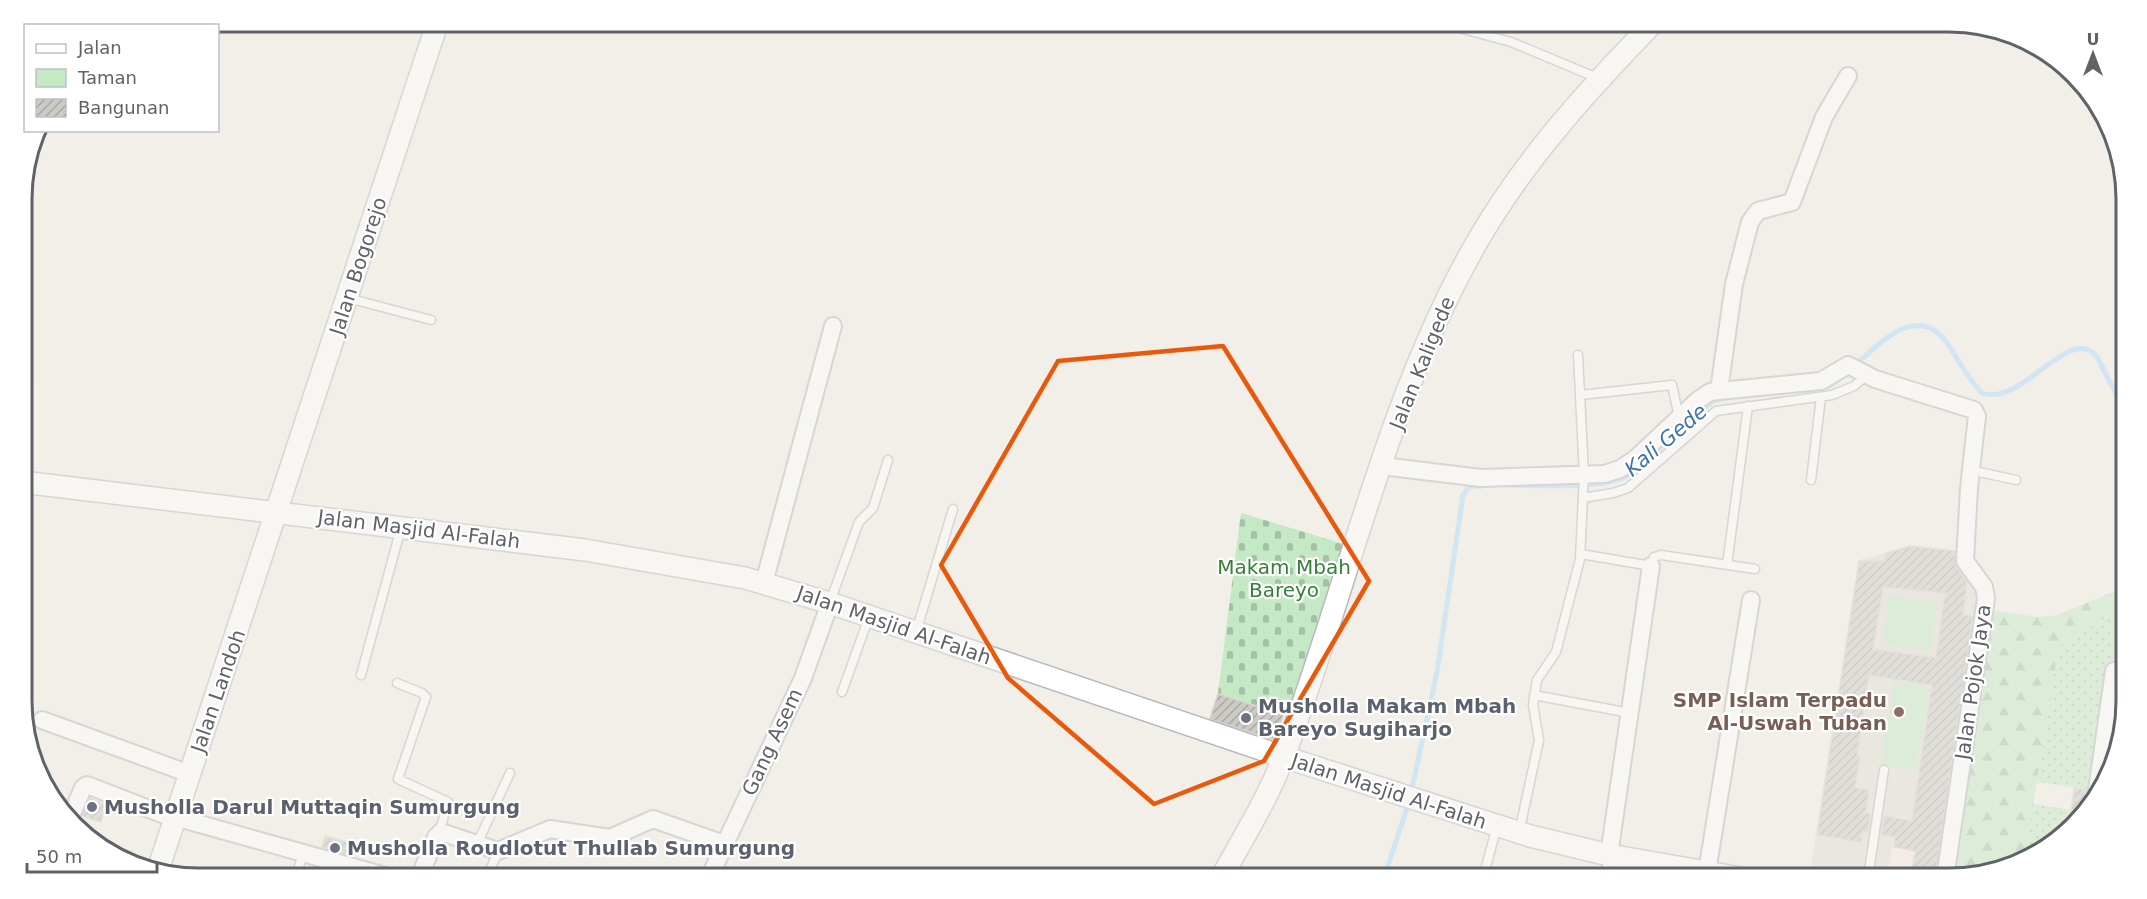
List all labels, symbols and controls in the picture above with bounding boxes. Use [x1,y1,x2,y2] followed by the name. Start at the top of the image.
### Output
[24,24,219,132] legend
[2063,24,2123,84] north arrow
[2087,30,2100,49] text: U
[77,37,122,58] text: Jalan
[77,67,137,88] text: Taman
[78,97,169,118] text: Bangunan
[324,194,392,340] street label: Jalan Bogorejo
[1384,293,1460,435] street label: Jalan Kaligede
[1620,399,1712,481] water label: Kali Gede
[314,504,522,553] street label: Jalan Masjid Al-Falah
[1217,555,1351,602] park label: Makam Mbah Bareyo
[792,580,994,670] street label: Jalan Masjid Al-Falah
[1950,603,1996,763] street label: Jalan Pojok Jaya
[185,626,250,758] street label: Jalan Landoh
[737,685,807,799] street label: Gang Asem
[1673,688,1887,735] place label: SMP Islam Terpadu Al-Uswah Tuban
[1258,694,1516,741] place label: Musholla Makam Mbah Bareyo Sugiharjo
[1892,705,1906,719] marker: SMP Islam Terpadu Al-Uswah Tuban
[1239,711,1253,725] marker: Musholla Makam Mbah Bareyo Sugiharjo
[1286,747,1490,834] street label: Jalan Masjid Al-Falah
[104,795,520,819] place label: Musholla Darul Muttaqin Sumurgung
[85,800,99,814] marker: Musholla Darul Muttaqin Sumurgung
[27,836,158,874] scale bar
[347,836,795,860] place label: Musholla Roudlotut Thullab Sumurgung
[328,841,342,855] marker: Musholla Roudlotut Thullab Sumurgung
[36,846,82,867] text: 50 m

